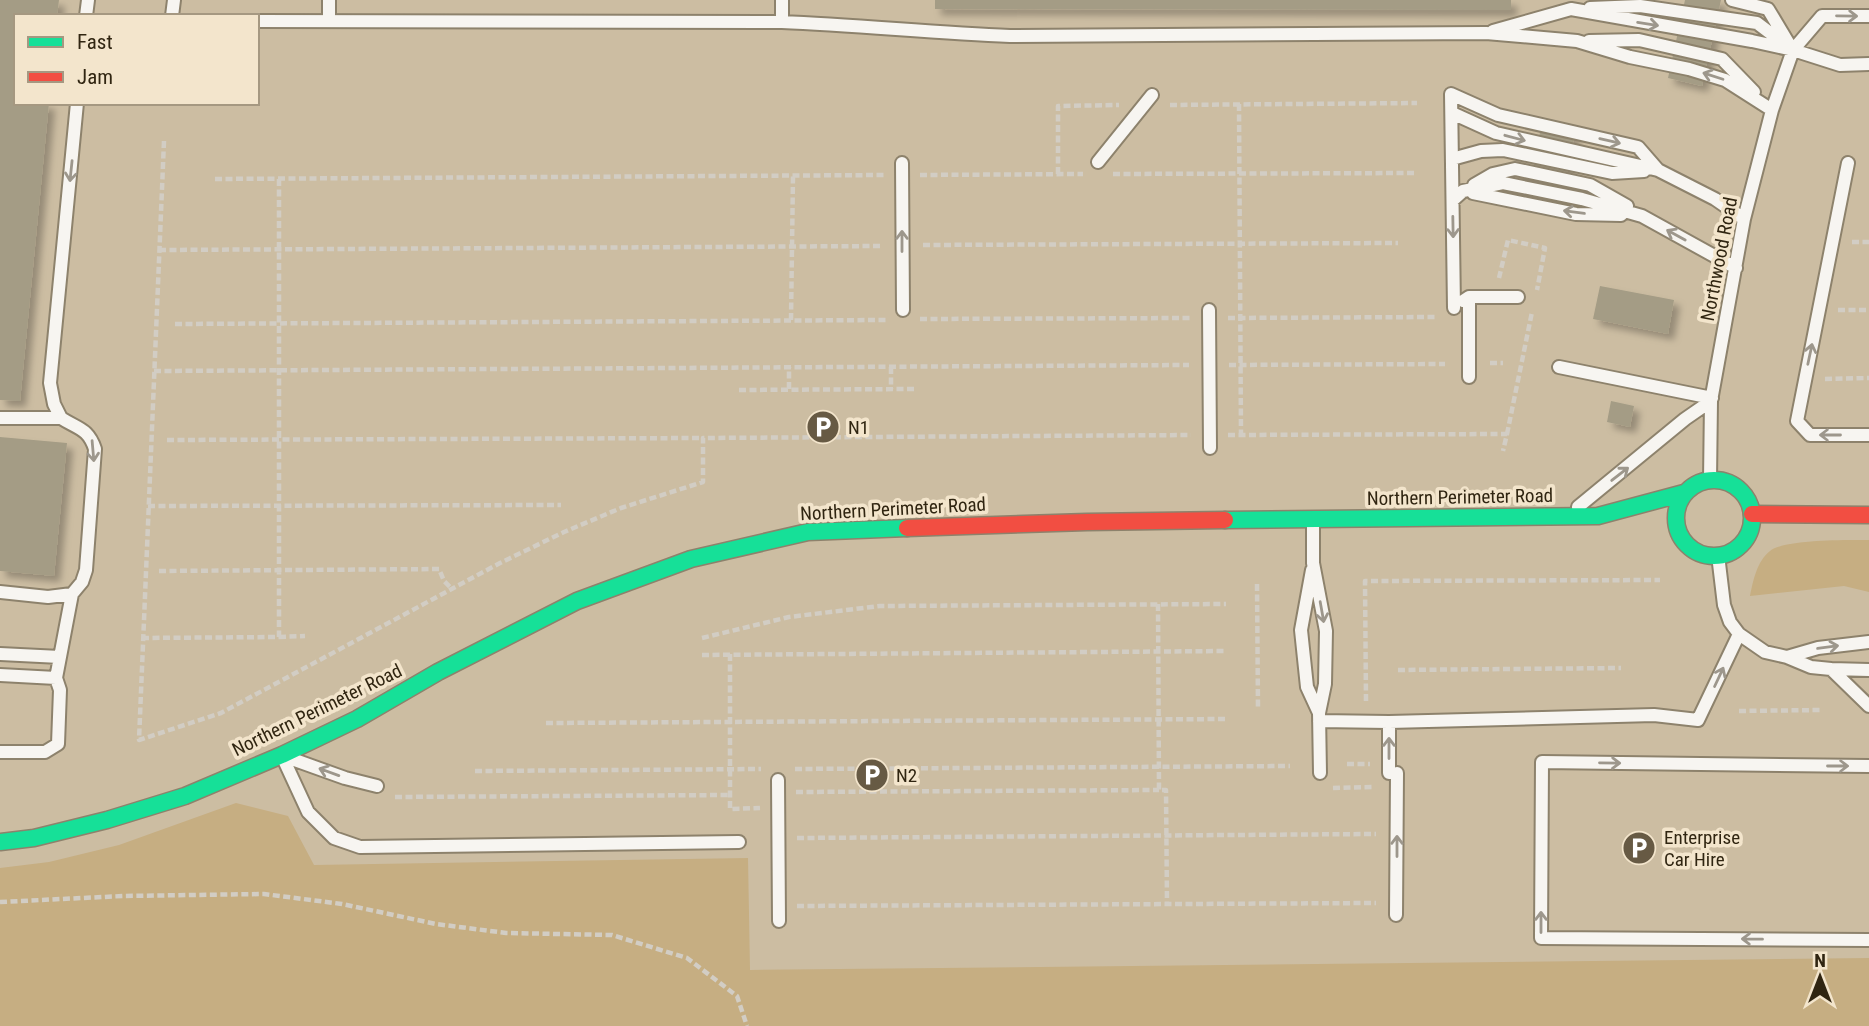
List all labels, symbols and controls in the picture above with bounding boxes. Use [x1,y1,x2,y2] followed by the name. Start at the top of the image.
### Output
[1836,9,1859,23] one-way arrow
[14,14,259,105] legend
[1636,18,1659,31] one-way arrow
[77,30,113,54] text: Fast
[77,65,113,89] text: Jam
[1702,69,1724,82] one-way arrow
[1503,132,1526,145] one-way arrow
[1598,134,1621,148] one-way arrow
[64,159,77,182] one-way arrow
[1696,195,1742,323] street label: Northwood Road
[1563,206,1586,219] one-way arrow
[1446,215,1460,238] one-way arrow
[1667,228,1687,242] one-way arrow
[895,230,909,253] one-way arrow
[1804,343,1818,366] one-way arrow
[804,408,842,446] parking icon: N1
[848,416,869,439] place label: N1
[1819,428,1842,442] one-way arrow
[87,439,100,462] one-way arrow
[1611,466,1629,481] one-way arrow
[1367,484,1553,510] street label: Northern Perimeter Road
[799,493,987,525] street label: Northern Perimeter Road
[1316,600,1329,623] one-way arrow
[1816,641,1839,654] one-way arrow
[228,659,406,761] street label: Northern Perimeter Road
[1712,667,1726,688] one-way arrow
[1382,736,1396,759] one-way arrow
[853,756,891,794] parking icon: N2
[1598,756,1621,770] one-way arrow
[1826,759,1849,773] one-way arrow
[896,764,917,787] place label: N2
[318,765,340,778] one-way arrow
[1664,826,1740,871] place label: Enterprise Car Hire
[1620,829,1658,867] parking icon: Enterprise Car Hire
[1390,835,1404,858] one-way arrow
[1534,910,1548,933] one-way arrow
[1741,932,1764,946] one-way arrow
[1785,942,1855,1012] north arrow
[1814,949,1826,972] text: N

